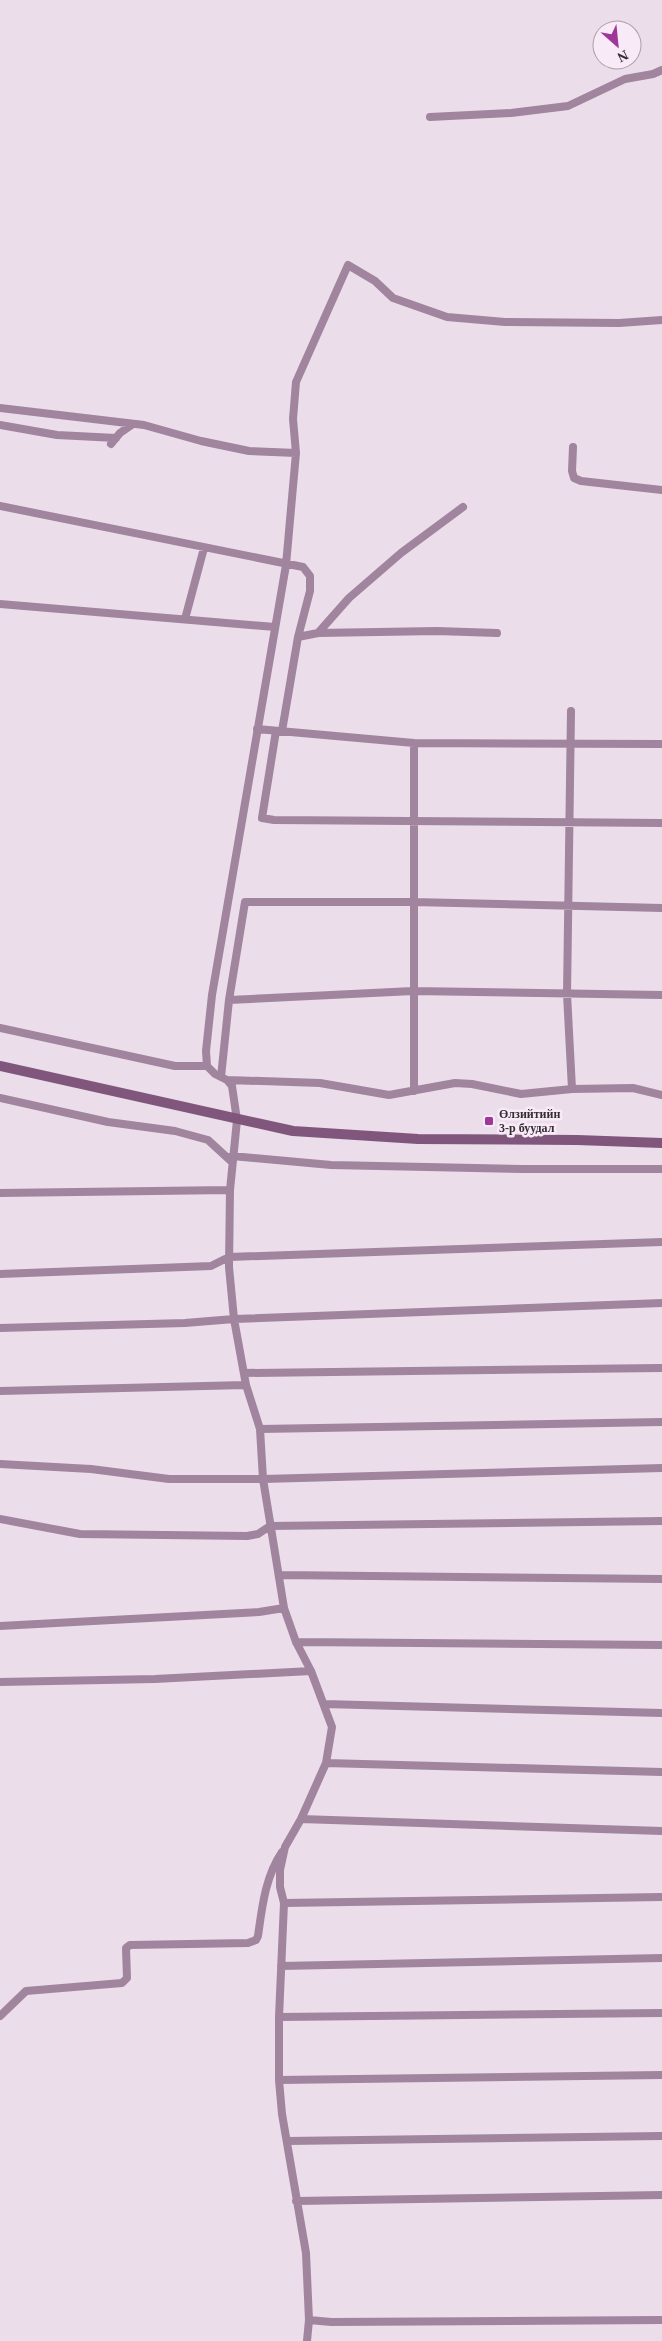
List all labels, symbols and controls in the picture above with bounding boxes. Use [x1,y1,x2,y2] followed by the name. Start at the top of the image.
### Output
[592,20,642,70] north arrow
[615,47,631,65] text: N
[499,1107,560,1135] place label: Өлзийтийн 3-р буудал
[483,1115,495,1127] marker: Өлзийтийн 3-р буудал

